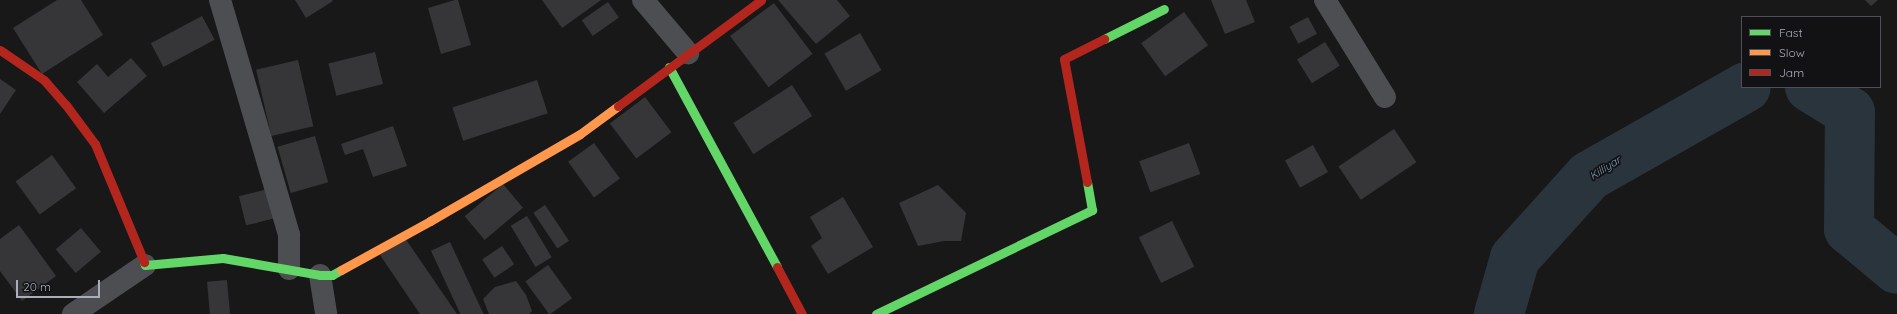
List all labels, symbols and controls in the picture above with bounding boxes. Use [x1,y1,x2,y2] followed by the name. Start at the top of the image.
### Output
[1741,16,1881,88] legend
[1779,25,1803,40] text: Fast
[1779,45,1805,60] text: Slow
[1779,65,1804,80] text: Jam
[1587,153,1623,183] water label: Killiyar
[18,272,102,298] scale bar
[23,279,51,294] text: 20 m

